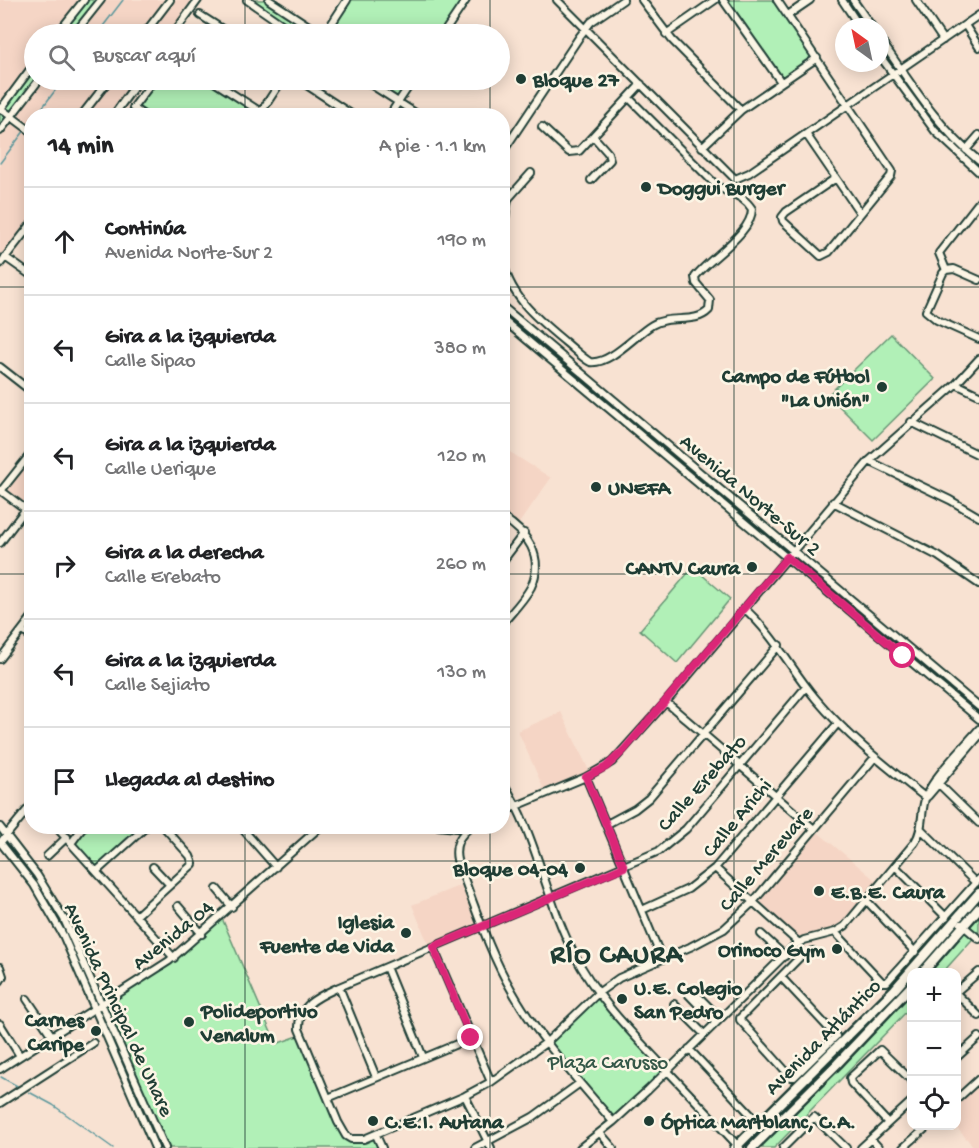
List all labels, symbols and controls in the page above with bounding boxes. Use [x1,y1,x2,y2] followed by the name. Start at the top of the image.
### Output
[835,18,889,72] north arrow
[24,24,510,90] search box
[45,41,78,74] icon: search
[93,44,196,70] text: Buscar aquí
[532,70,620,95] place label: Bloque 27
[514,72,528,86] marker: Bloque 27
[48,132,113,163] text: 14 min
[379,136,486,159] text: A pie · 1.1 km
[656,178,787,203] place label: Doggui Burger
[639,180,653,194] marker: Doggui Burger
[105,217,186,243] text: Continúa
[48,225,81,258] icon: ahead
[438,230,486,253] text: 190 m
[105,243,273,266] text: Avenida Norte-Sur 2
[105,325,276,351] text: Gira a la izquierda
[48,333,81,366] icon: left
[434,338,486,361] text: 380 m
[105,351,196,374] text: Calle Sipao
[721,366,870,415] place label: Campo de Fútbol "La Unión"
[875,380,889,394] marker: Campo de Fútbol "La Unión"
[673,430,824,563] street label: Avenida Norte-Sur 2
[105,433,276,459] text: Gira a la izquierda
[48,441,81,474] icon: left
[438,446,486,469] text: 120 m
[105,459,216,482] text: Calle Uerique
[608,478,672,503] place label: UNEFA
[589,480,603,494] marker: UNEFA
[105,541,263,567] text: Gira a la derecha
[48,549,81,582] icon: right
[436,554,486,577] text: 260 m
[625,558,741,583] place label: CANTV Caura
[745,560,759,574] marker: CANTV Caura
[105,567,221,590] text: Calle Erebato
[889,642,915,668] route start
[105,649,276,675] text: Gira a la izquierda
[48,657,81,690] icon: left
[437,662,486,685] text: 130 m
[105,675,210,698] text: Calle Sejiato
[654,731,754,838] street label: Calle Erebato
[48,765,81,798] icon: arrive
[105,768,275,794] text: Llegada al destino
[698,775,779,864] street label: Calle Arichi
[715,802,821,918] street label: Calle Merevare
[452,859,569,884] place label: Bloque 04-04
[573,861,587,875] marker: Bloque 04-04
[831,882,946,907] place label: E.B.E. Caura
[812,884,826,898] marker: E.B.E. Caura
[128,896,220,977] street label: Avenida 04
[56,900,178,1122] street label: Avenida Principal de Unare
[259,912,395,961] place label: Iglesia Fuente de Vida
[399,926,413,940] marker: Iglesia Fuente de Vida
[550,940,684,973] district label: RÍO CAURA
[718,940,825,965] place label: Orinoco Gym
[830,942,844,956] marker: Orinoco Gym
[907,968,961,1130] map controls
[907,968,961,1022] button: +
[761,975,888,1102] street label: Avenida Atlántico
[634,978,743,1027] place label: U.E. Colegio San Pedro
[615,992,629,1006] marker: U.E. Colegio San Pedro
[200,1001,318,1050] place label: Polideportivo Venalum
[24,1010,85,1059] place label: Carnes Caripe
[182,1015,196,1029] marker: Polideportivo Venalum
[907,1022,961,1076] button: −
[89,1024,103,1038] marker: Carnes Caripe
[457,1024,483,1050] route end
[547,1052,668,1077] park label: Plaza Carusso
[907,1076,961,1130] button: locate
[384,1112,505,1137] place label: C.E.I. Autana
[661,1112,856,1137] place label: Óptica Martblanc, C.A.
[366,1114,380,1128] marker: C.E.I. Autana
[642,1114,656,1128] marker: Óptica Martblanc, C.A.

